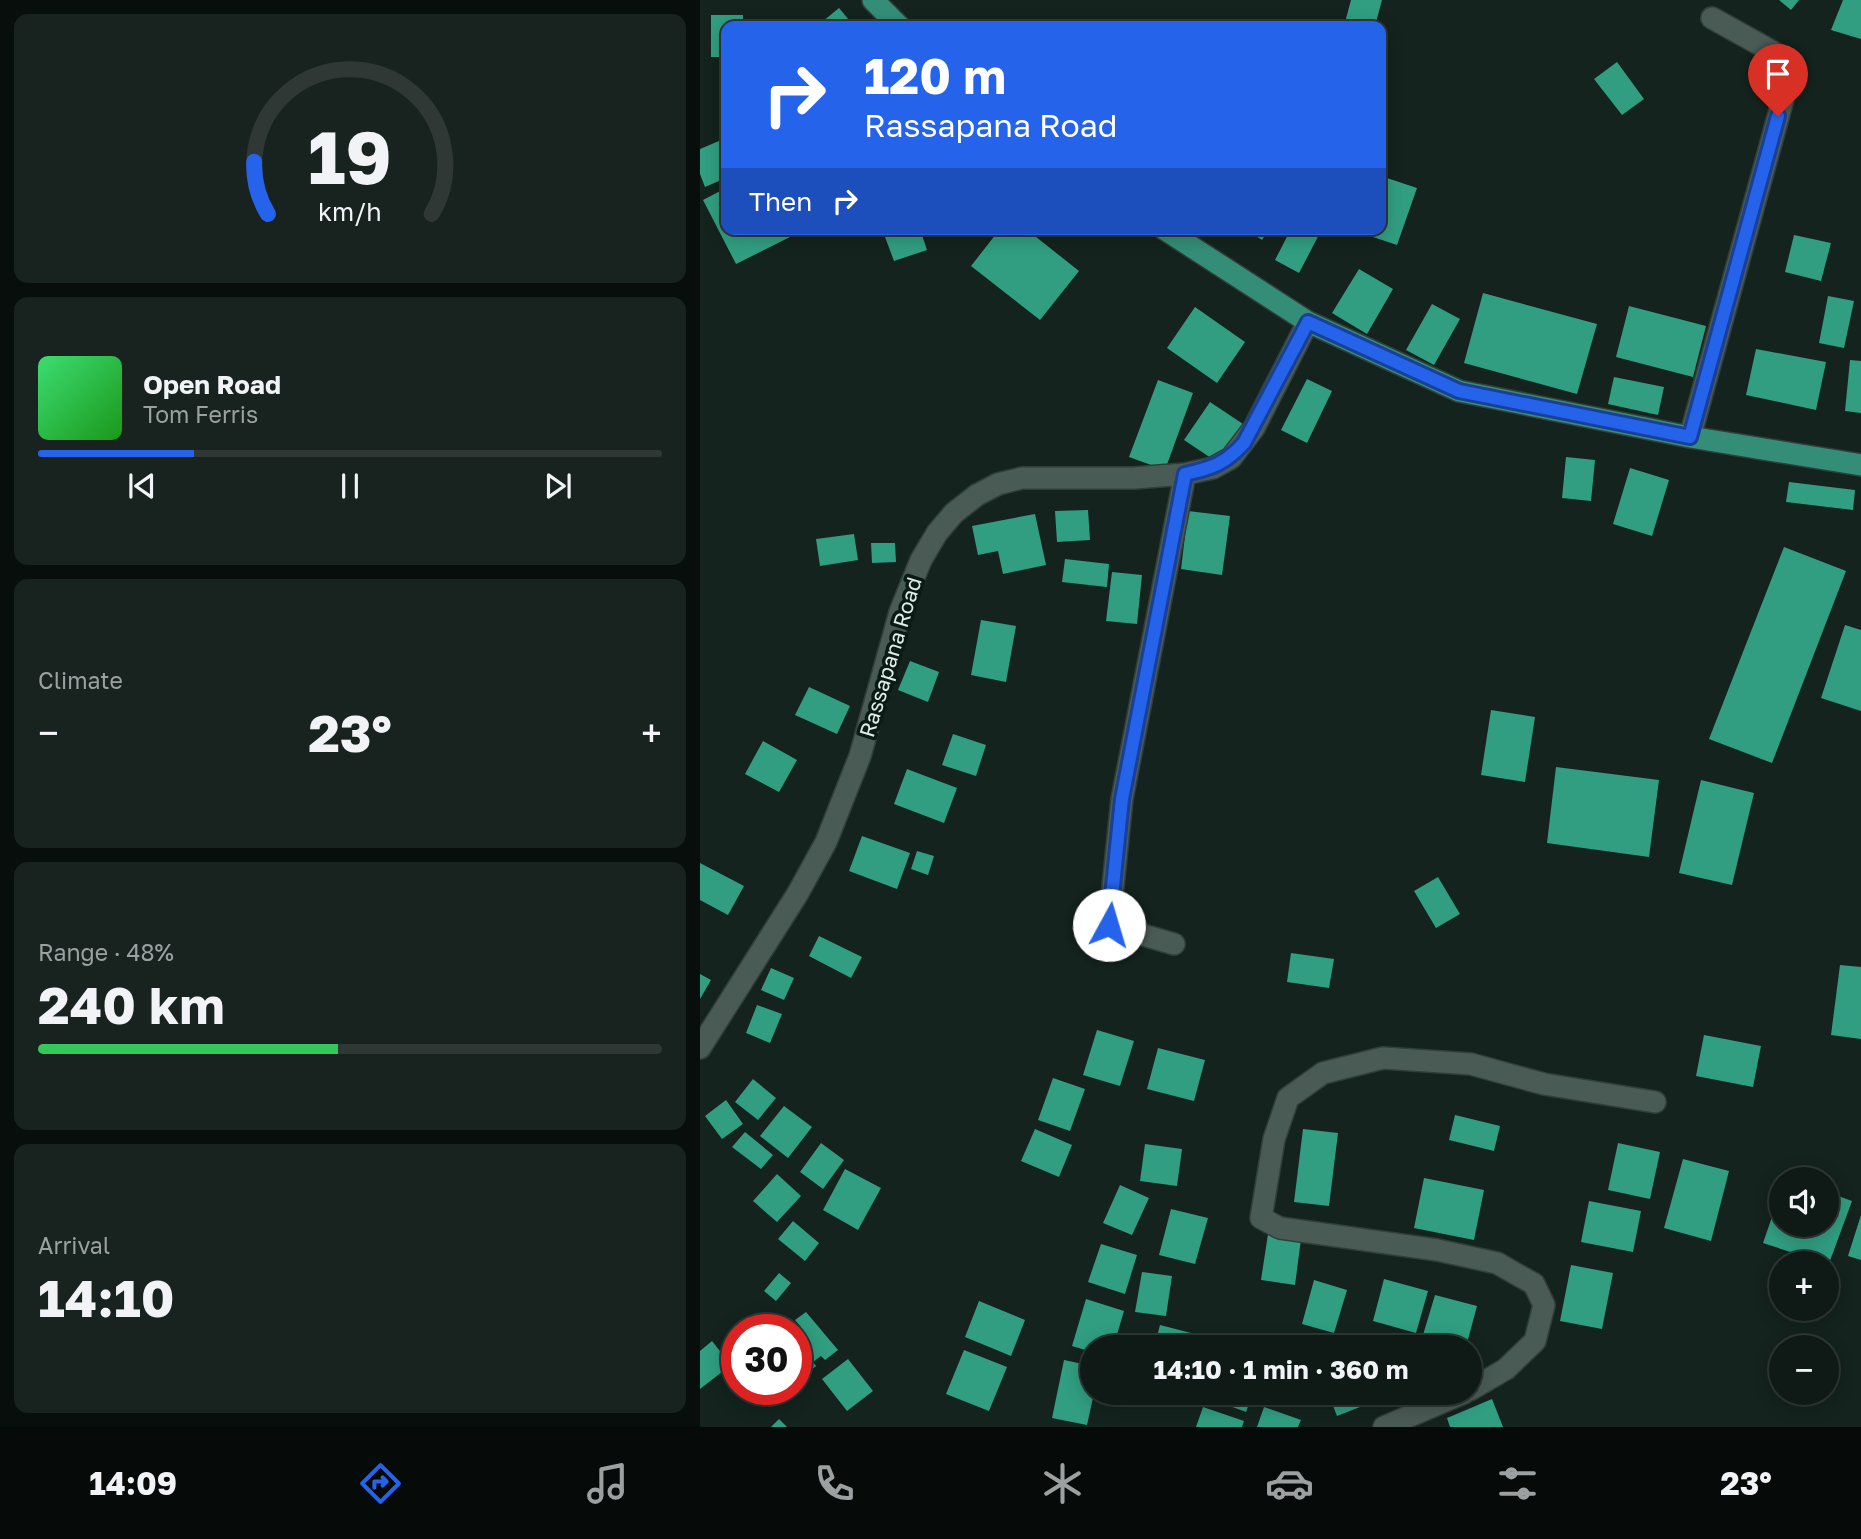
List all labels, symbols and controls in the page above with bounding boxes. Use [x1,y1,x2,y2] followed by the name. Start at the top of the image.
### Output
[1748,44,1808,116] pin
[864,46,1006,105] text: 120 m
[749,49,840,140] icon: right
[1759,55,1797,93] icon: arrive
[864,106,1117,144] text: Rassapana Road
[308,114,392,201] text: 19
[826,182,864,220] icon: right
[749,186,812,217] text: Then
[318,196,382,227] text: km/h
[143,369,281,400] text: Open Road
[143,400,258,428] text: Tom Ferris
[123,467,161,505] icon: previous
[331,467,369,505] icon: pause
[539,467,577,505] icon: next
[853,574,927,740] street label: Rassapana Road
[38,666,123,694] text: Climate
[308,701,392,763] text: 23°
[38,710,59,755] text: −
[641,710,662,755] text: +
[1072,888,1146,962] position arrow
[38,938,174,966] text: Range · 48%
[38,973,225,1035] text: 240 km
[1769,1167,1839,1405] map controls
[1769,1167,1839,1237] button: sound
[38,1231,110,1259] text: Arrival
[1769,1251,1839,1321] button: +
[38,1266,175,1328] text: 14:10
[721,1314,812,1405] speed limit sign: 30
[1769,1335,1839,1405] button: −
[1154,1354,1408,1385] text: 14:10 · 1 min · 360 m
[356,1459,405,1508] icon: directions
[583,1459,632,1508] icon: music
[810,1459,859,1508] icon: phone
[1038,1459,1087,1508] icon: climate
[1265,1459,1314,1508] icon: car
[1493,1459,1542,1508] icon: filters
[89,1464,177,1502] text: 14:09
[1720,1464,1772,1502] text: 23°

